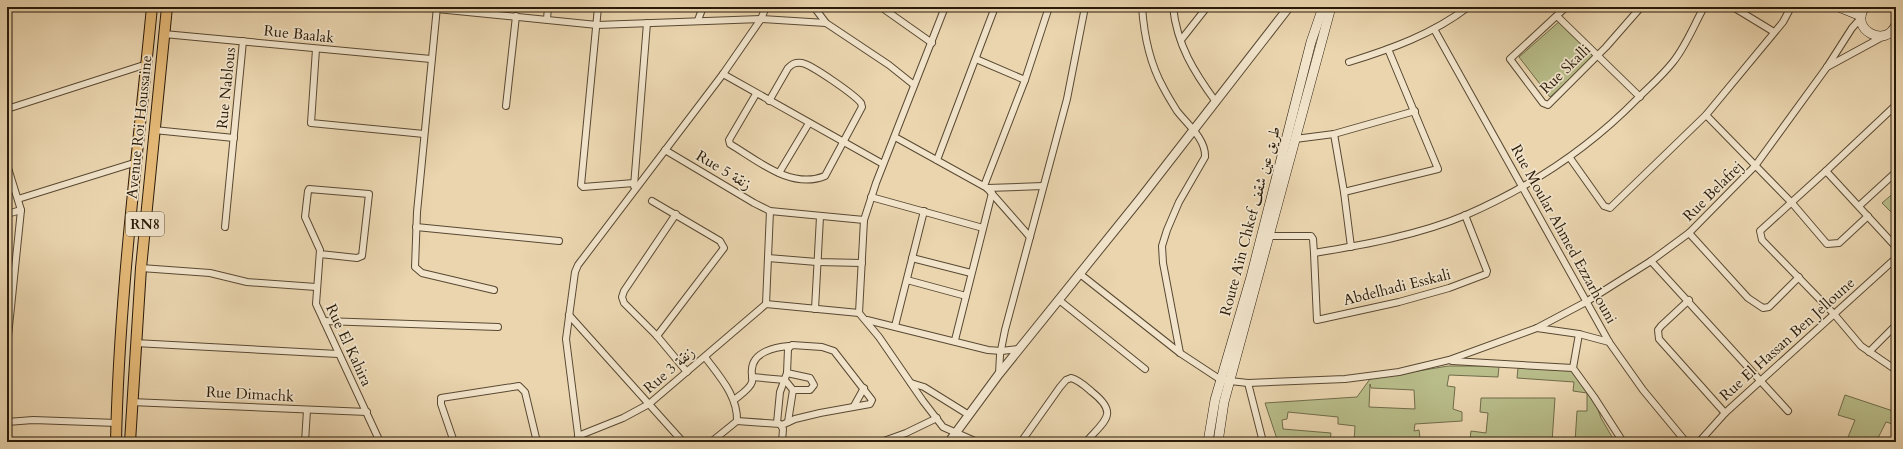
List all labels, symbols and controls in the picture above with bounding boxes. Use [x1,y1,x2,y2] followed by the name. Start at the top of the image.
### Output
[263,20,335,48] street label: Rue Baalak
[1535,40,1595,98] street label: Rue Skalli
[212,46,240,130] street label: Rue Nablous
[122,54,157,200] street label: Avenue Roi Houssaine
[1215,124,1285,318] street label: Route Aïn Chkef طريق عين شقف
[1506,141,1622,327] street label: Rue Moular Ahmed Ezzarhouni
[693,146,755,194] street label: Rue 5 زنقة
[1678,156,1748,226] street label: Rue Belafrej
[126,212,164,236] road number: RN8
[1341,264,1453,310] street label: Abdelhadi Esskali
[1715,273,1859,405] street label: Rue El Hassan Ben Jelloune
[321,301,377,390] street label: Rue El Kahira
[639,342,699,398] street label: Rue 3 زنقة
[205,382,295,406] street label: Rue Dimachk

